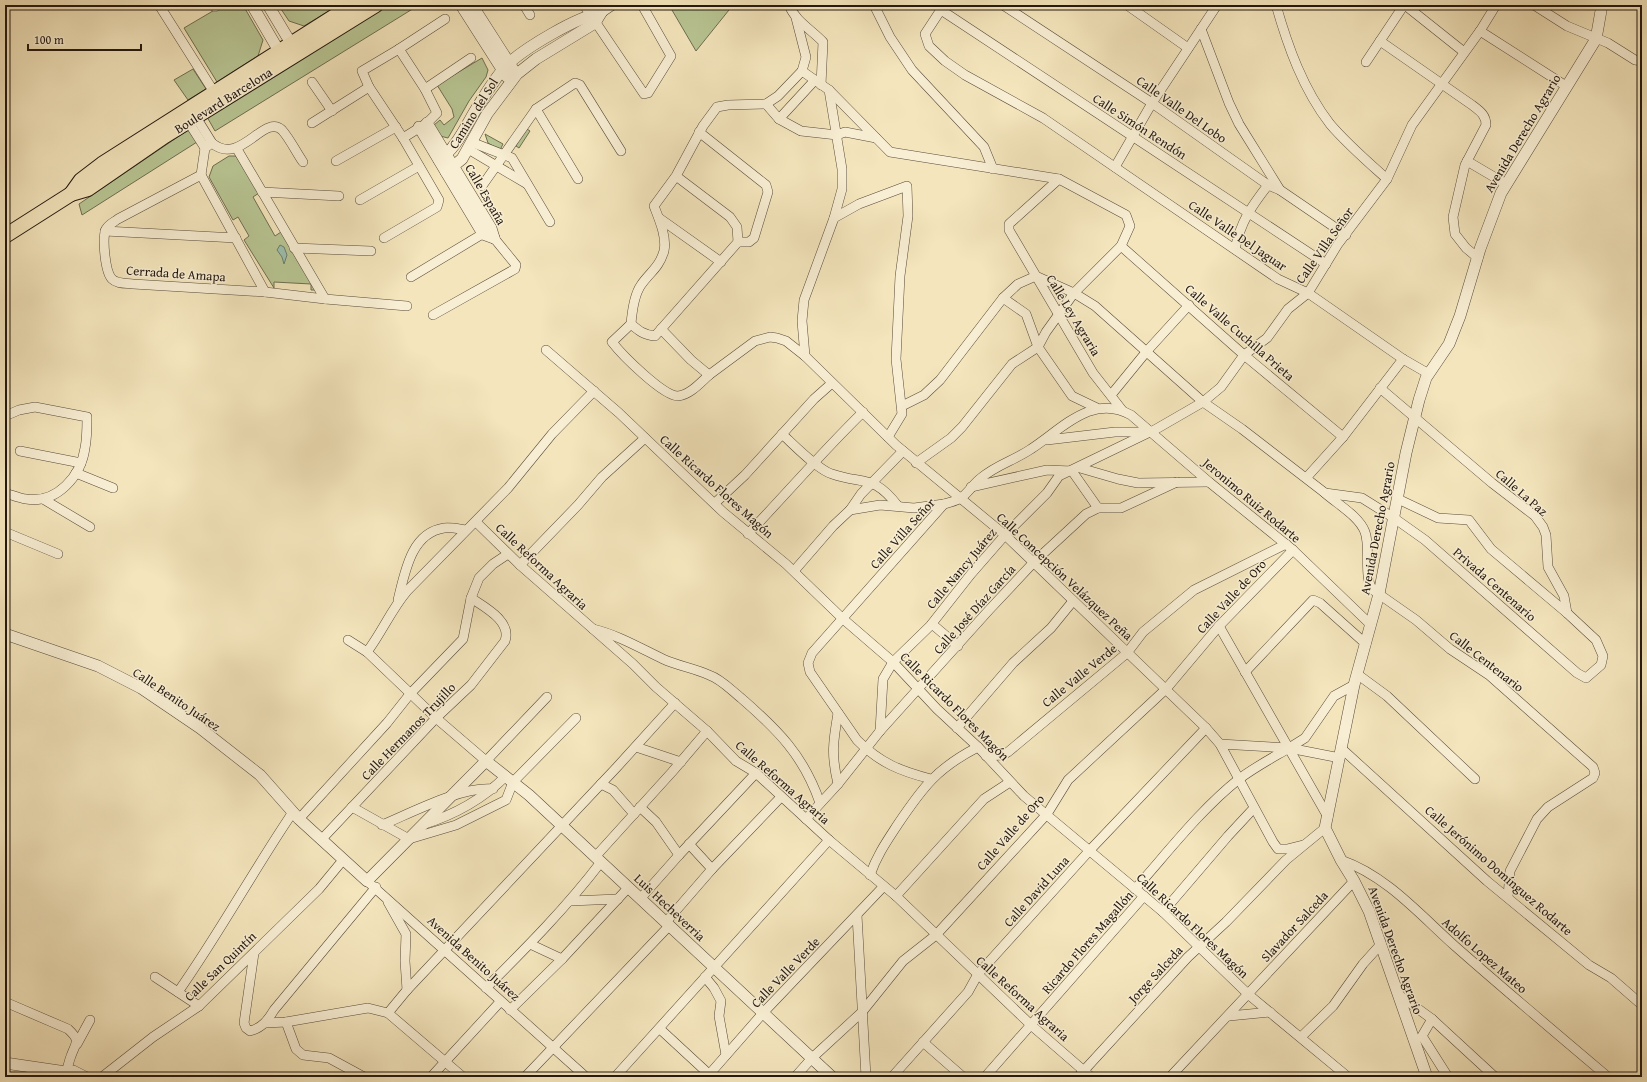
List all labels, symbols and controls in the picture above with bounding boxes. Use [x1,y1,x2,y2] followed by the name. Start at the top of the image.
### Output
[28,26,141,52] scale bar
[34,31,64,48] text: 100 m
[171,62,277,138] street label: Boulevard Barcelona
[1479,70,1566,196] street label: Avenida Derecho Agrario
[1133,71,1231,148] street label: Calle Valle Del Lobo
[444,74,503,152] street label: Camino del Sol
[1089,89,1191,164] street label: Calle Simón Rendón
[460,160,511,229] street label: Calle España
[1185,195,1291,276] street label: Calle Valle Del Jaguar
[1291,203,1358,287] street label: Calle Villa Señor
[126,261,227,287] street label: Cerrada de Amapa
[1042,271,1106,360] street label: Calle Ley Agraria
[1181,279,1299,386] street label: Calle Valle Cuchilla Prieta
[656,430,778,543] street label: Calle Ricardo Flores Magón
[1197,452,1305,547] street label: Jeronimo Ruiz Rodarte
[1355,459,1400,596] street label: Avenida Derecho Agrario
[1491,464,1552,521] street label: Calle La Paz
[865,493,940,573] street label: Calle Villa Señor
[992,508,1138,645] street label: Calle Concepción Velázquez Peña
[491,519,593,615] street label: Calle Reforma Agraria
[922,523,1001,613] street label: Calle Nancy Juárez
[1449,543,1541,626] street label: Privada Centenario
[1192,555,1271,638] street label: Calle Valle de Oro
[929,560,1021,658] street label: Calle José Díaz García
[1445,626,1528,697] street label: Calle Centenario
[1038,639,1121,712] street label: Calle Valle Verde
[896,648,1014,766] street label: Calle Ricardo Flores Magón
[129,663,225,736] street label: Calle Benito Juárez
[357,678,460,784] street label: Calle Hermanos Trujillo
[731,736,835,829] street label: Calle Reforma Agraria
[972,790,1049,874] street label: Calle Valle de Oro
[1421,801,1577,940] street label: Calle Jerónimo Domínguez Rodarte
[999,851,1074,931] street label: Calle David Luna
[1132,868,1254,983] street label: Calle Ricardo Flores Magón
[630,869,710,946] street label: Luis Hecheverria
[1363,883,1428,1017] street label: Avenida Derecho Agrario
[1037,886,1138,998] street label: Ricardo Flores Magallón
[1256,886,1333,966] street label: Slavador Salceda
[423,911,525,1005] street label: Avenida Benito Juárez
[1438,913,1532,998] street label: Adolfo Lopez Mateo
[180,927,261,1006] street label: Calle San Quintín
[747,933,824,1012] street label: Calle Valle Verde
[1122,941,1188,1009] street label: Jorge Salceda
[972,951,1074,1046] street label: Calle Reforma Agraria

